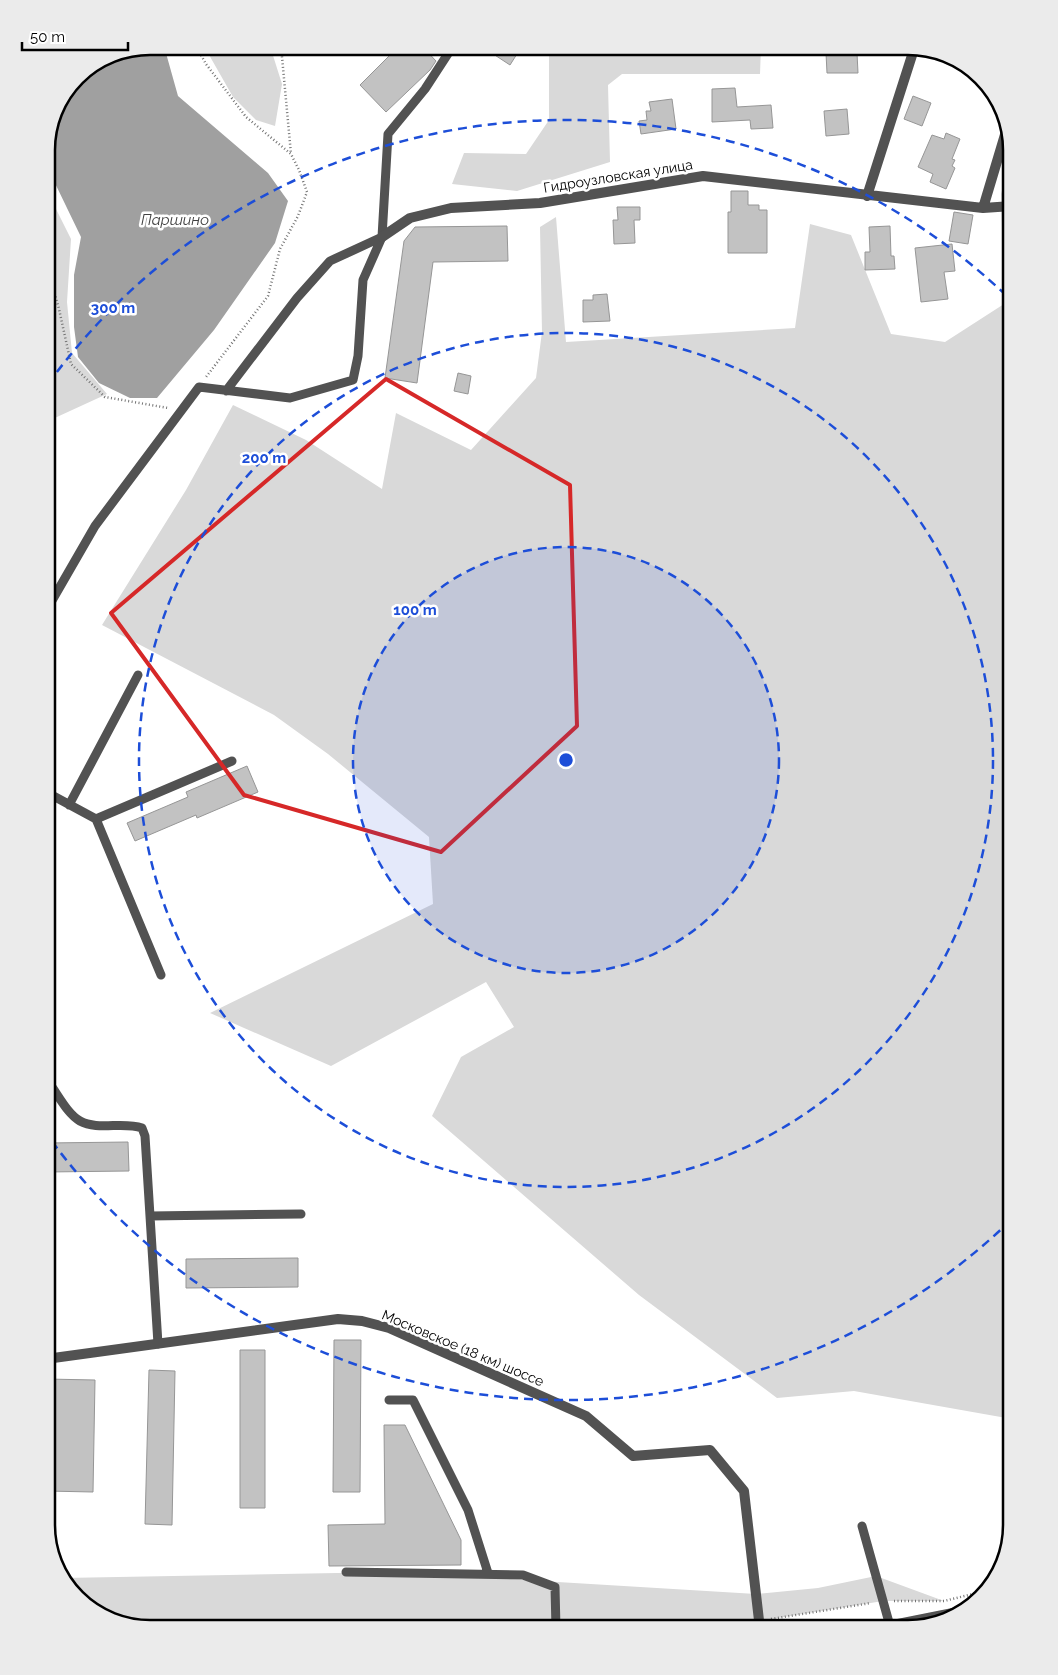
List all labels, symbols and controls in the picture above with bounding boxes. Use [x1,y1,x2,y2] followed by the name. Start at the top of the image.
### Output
[22,20,129,52] scale bar
[30,28,65,46] text: 50 m
[542,156,694,196] street label: Гидроузловская улица
[141,211,209,229] water label: Паршино
[91,299,135,317] text: 300 m
[242,449,286,467] text: 200 m
[393,601,437,619] text: 100 m
[557,751,575,769] centre of rings
[380,1307,546,1389] street label: Московское (18 км) шоссе

